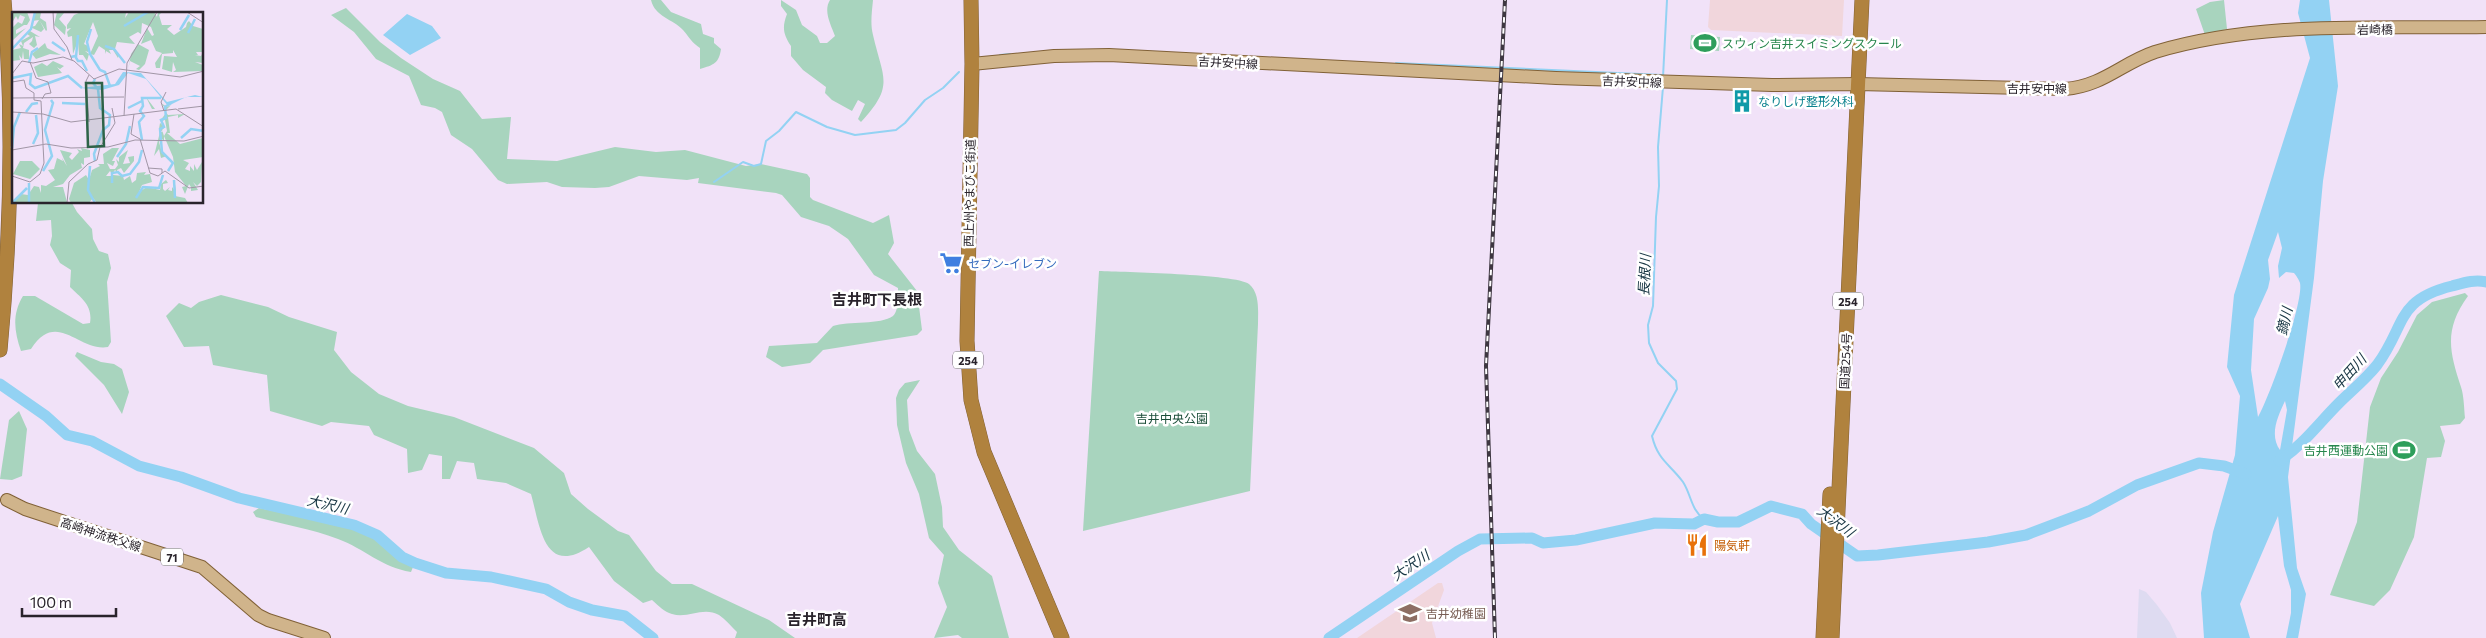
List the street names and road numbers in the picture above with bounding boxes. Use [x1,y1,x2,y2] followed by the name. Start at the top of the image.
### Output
[2357,22,2393,36] street label: 岩崎橋
[1198,53,1258,71] street label: 吉井安中線
[1602,73,1662,89] street label: 吉井安中線
[2007,81,2067,95] street label: 吉井安中線
[961,139,977,247] street label: 西上州やまびこ街道
[1833,292,1863,310] road number: 254
[1837,332,1853,390] street label: 国道254号
[953,352,983,368] road number: 254
[59,514,143,554] street label: 高崎神流秩父線
[161,548,183,566] road number: 71

